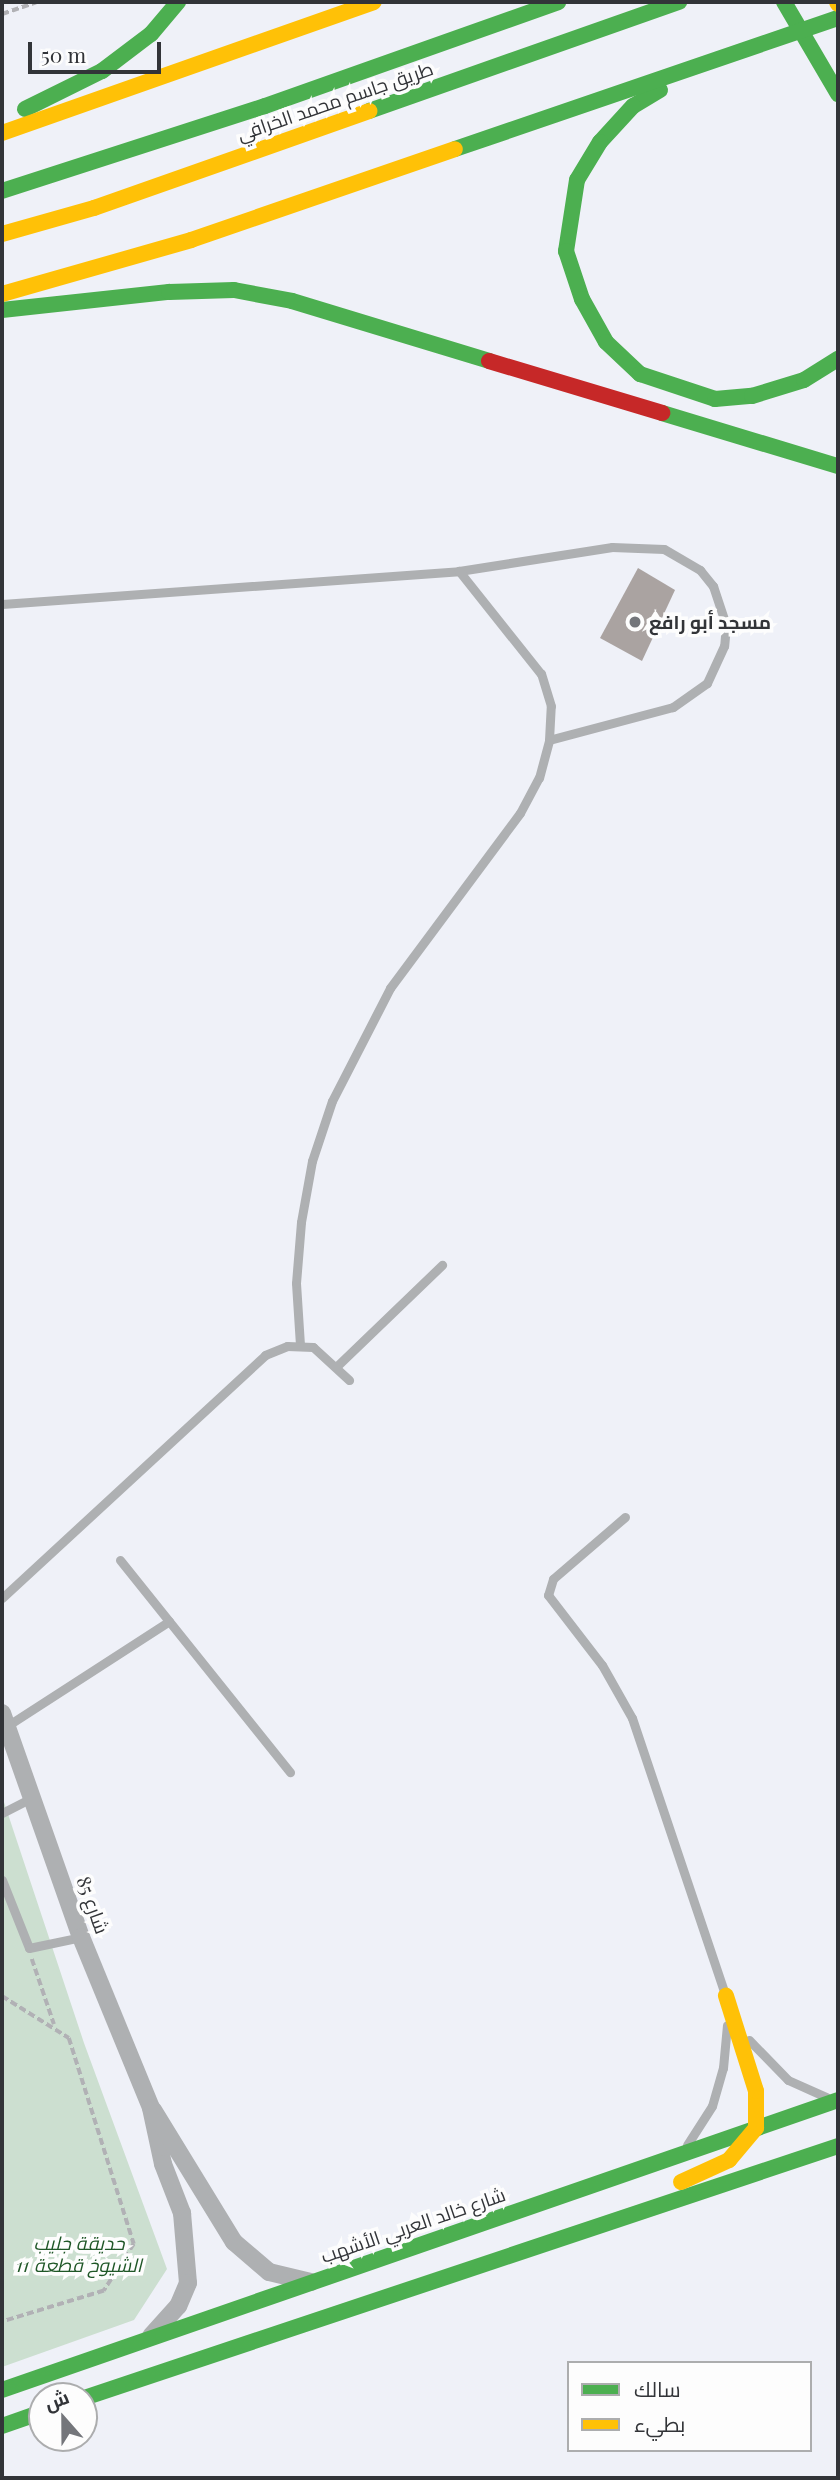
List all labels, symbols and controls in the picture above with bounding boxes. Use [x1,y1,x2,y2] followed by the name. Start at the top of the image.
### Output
[32,28,164,72] scale bar
[41,40,86,68] text: 50 m
[234,57,436,145] street label: طريق جاسم محمد الخرافي
[649,611,771,633] place label: مسجد أبو رافع
[627,614,643,630] marker: مسجد أبو رافع
[72,1873,114,1937] street label: شارع 85
[318,2183,508,2267] street label: شارع خالد العربي الأشهب
[16,2232,142,2276] park label: حديقة جليب الشيوخ قطعة 11
[567,2361,812,2452] legend
[634,2374,681,2402] text: سالك
[28,2382,98,2452] north arrow
[40,2383,72,2416] text: ش
[634,2409,685,2437] text: بطيء

